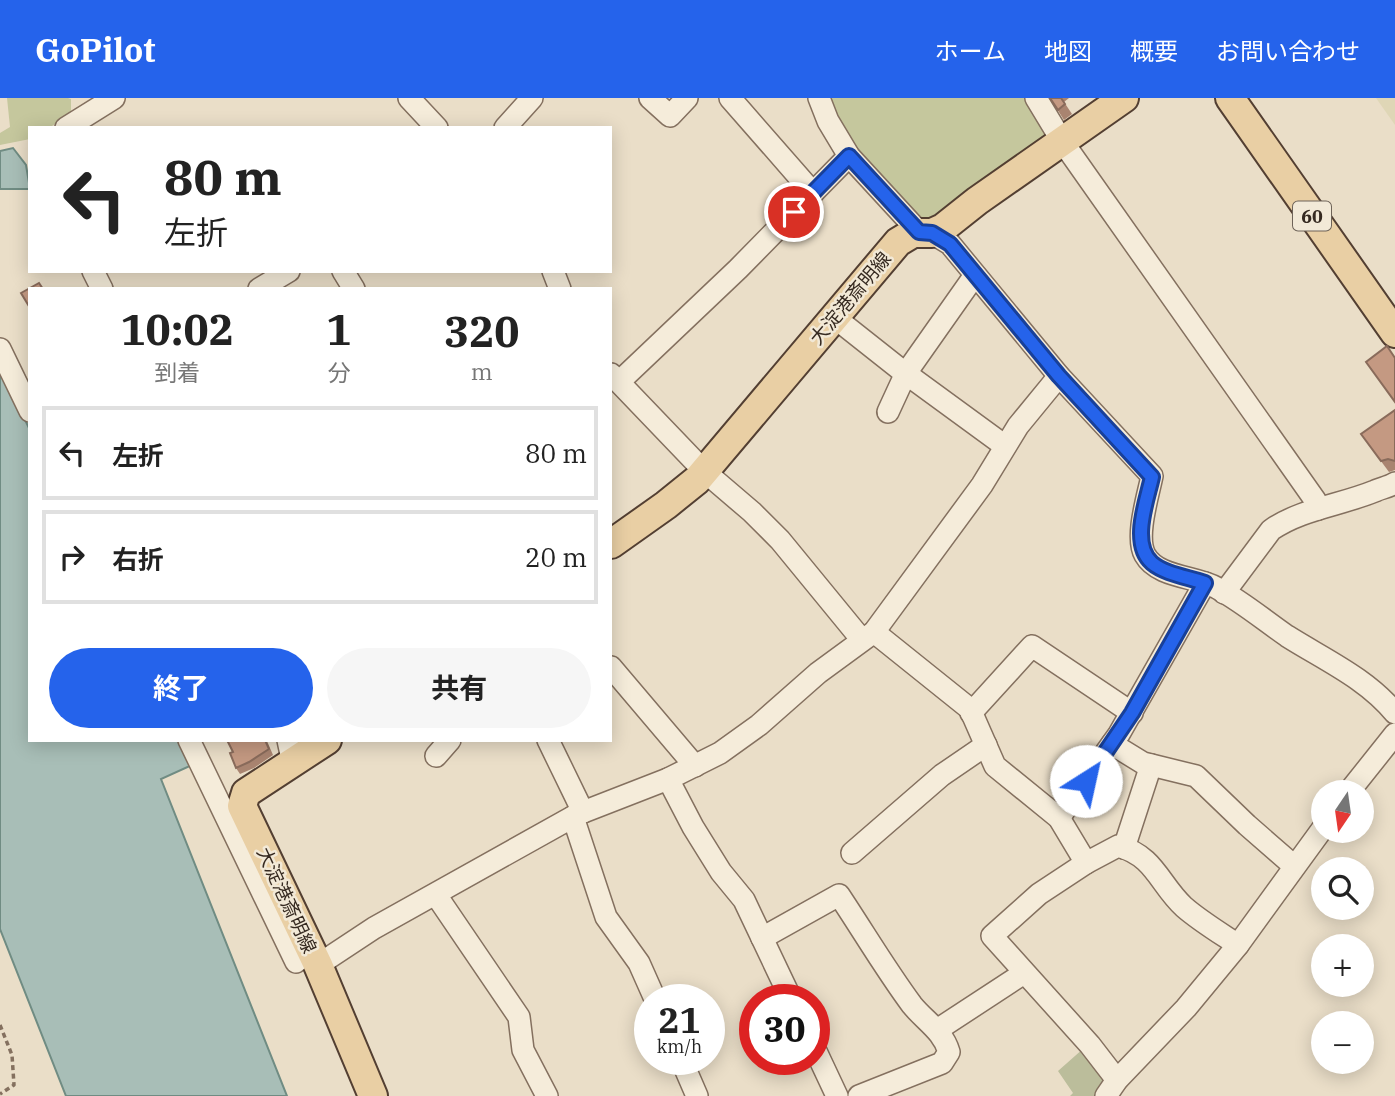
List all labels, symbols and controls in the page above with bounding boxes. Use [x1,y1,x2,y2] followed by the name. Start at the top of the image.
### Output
[35,28,156,71] text: GoPilot
[935,35,1006,67] text: ホーム
[1044,35,1092,67] text: 地図
[1130,35,1178,67] text: 概要
[1216,35,1360,67] text: お問い合わせ
[164,145,282,208] text: 80 m
[49,154,140,245] icon: left
[764,182,824,242] pin
[775,193,813,231] icon: arrive
[1293,202,1331,230] road number: 60
[164,211,228,253] text: 左折
[804,247,896,349] street label: 大淀港斎明線
[120,302,234,357] text: 10:02
[326,302,352,357] text: 1
[444,304,520,359] text: 320
[471,356,493,386] text: m
[154,357,200,387] text: 到着
[327,357,350,387] text: 分
[53,434,91,472] icon: left
[525,436,587,470] text: 80 m
[112,438,164,472] text: 左折
[53,538,91,576] icon: right
[525,540,587,574] text: 20 m
[112,542,164,576] text: 右折
[49,648,313,728] button: 終了
[327,648,591,728] button: 共有
[1049,744,1123,818] position arrow
[1311,780,1374,844] north arrow
[1311,780,1374,1074] map controls
[252,843,322,957] street label: 大淀港斎明線
[1311,857,1374,920] button: search
[1311,934,1374,997] button: +
[739,984,830,1075] speed limit sign: 30
[658,997,701,1043] text: 21
[1311,1011,1374,1074] button: −
[657,1035,702,1058] text: km/h

